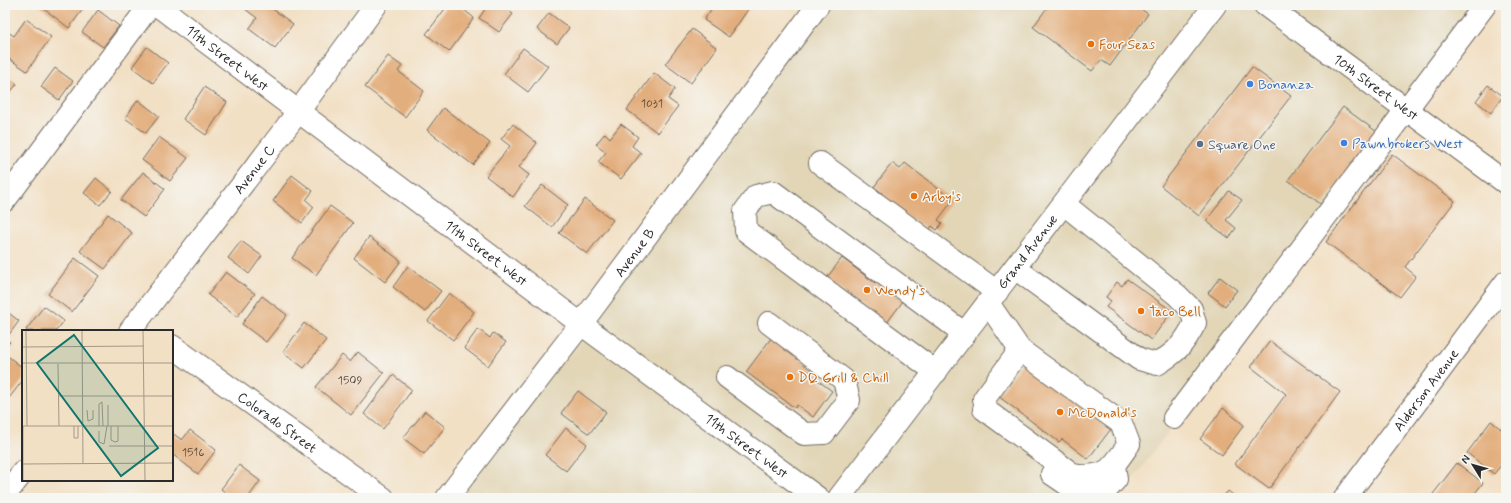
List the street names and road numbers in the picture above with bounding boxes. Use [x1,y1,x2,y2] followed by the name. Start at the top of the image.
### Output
[182,22,272,96] street label: 11th Street West
[1329,51,1422,125] street label: 10th Street West
[230,141,280,198] street label: Avenue C
[994,211,1062,293] street label: Grand Avenue
[441,216,531,291] street label: 11th Street West
[611,225,659,281] street label: Avenue B
[1390,345,1463,435] street label: Alderson Avenue
[234,388,320,457] street label: Colorado Street
[701,410,792,483] street label: 11th Street West

